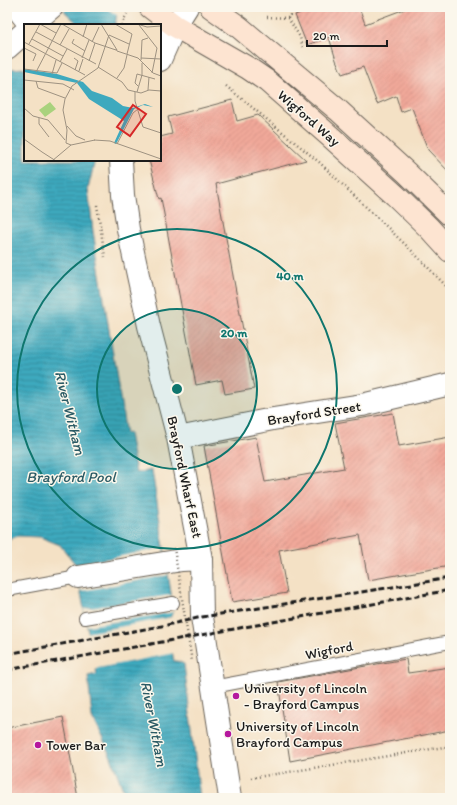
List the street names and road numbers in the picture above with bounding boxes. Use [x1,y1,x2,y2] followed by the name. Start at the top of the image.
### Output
[274,87,344,150] street label: Wigford Way
[266,398,362,429] street label: Brayford Street
[163,415,206,540] street label: Brayford Wharf East
[304,637,355,663] street label: Wigford

